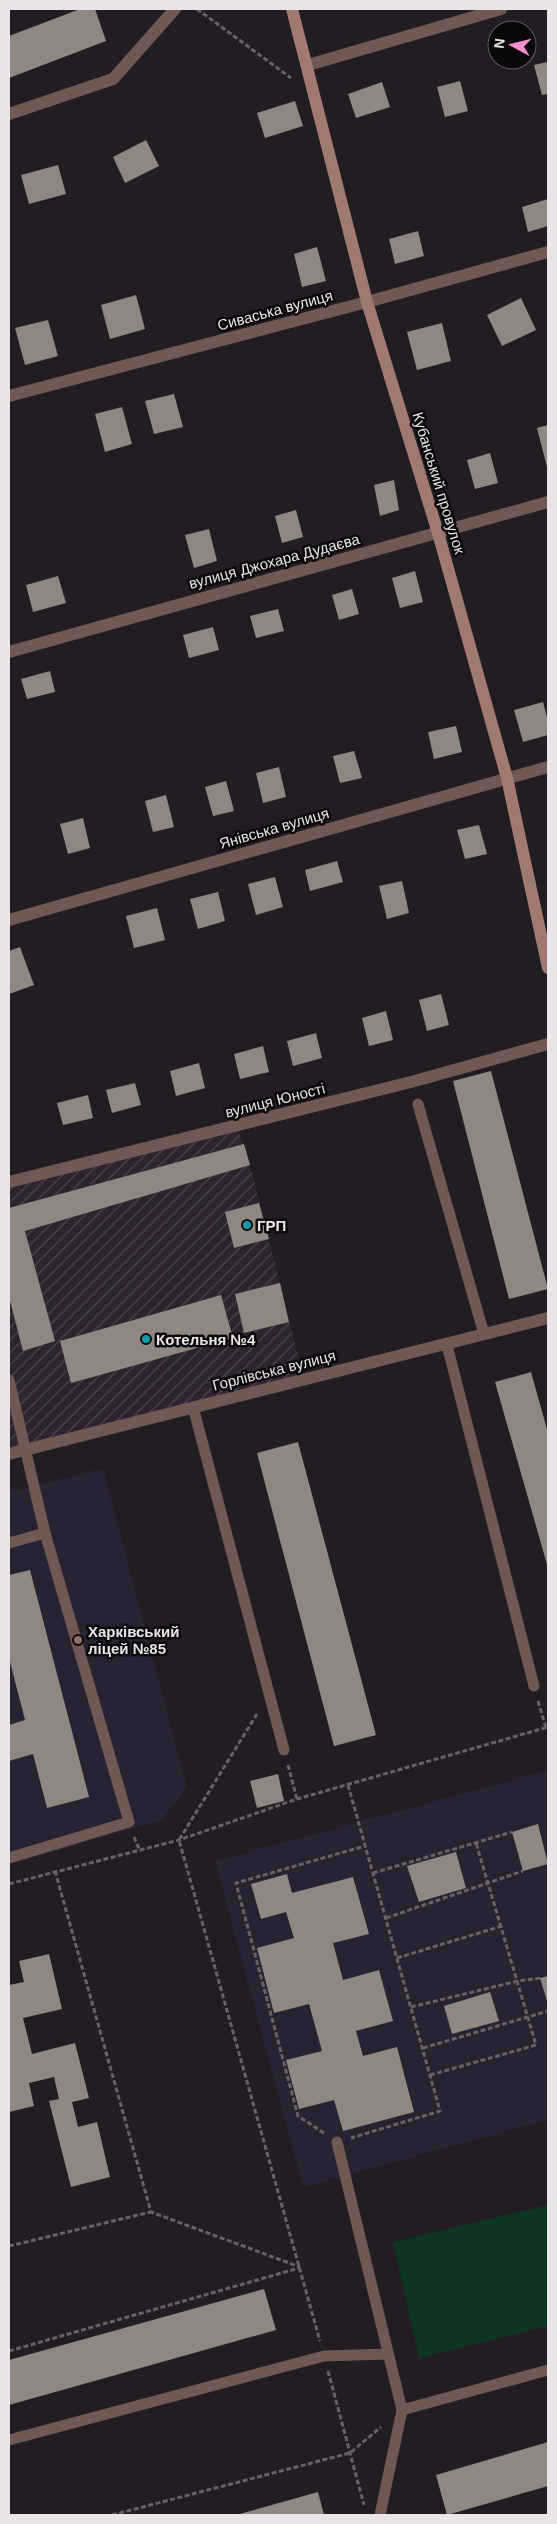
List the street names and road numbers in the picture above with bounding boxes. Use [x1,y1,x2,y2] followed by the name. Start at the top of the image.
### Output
[215,286,335,334] street label: Сиваська вулиця
[409,410,469,556] street label: Кубанський провулок
[187,530,362,592] street label: вулиця Джохара Дудаєва
[217,804,331,852] street label: Янівська вулиця
[223,1079,327,1121] street label: вулиця Юності
[211,1346,337,1394] street label: Горлівська вулиця

